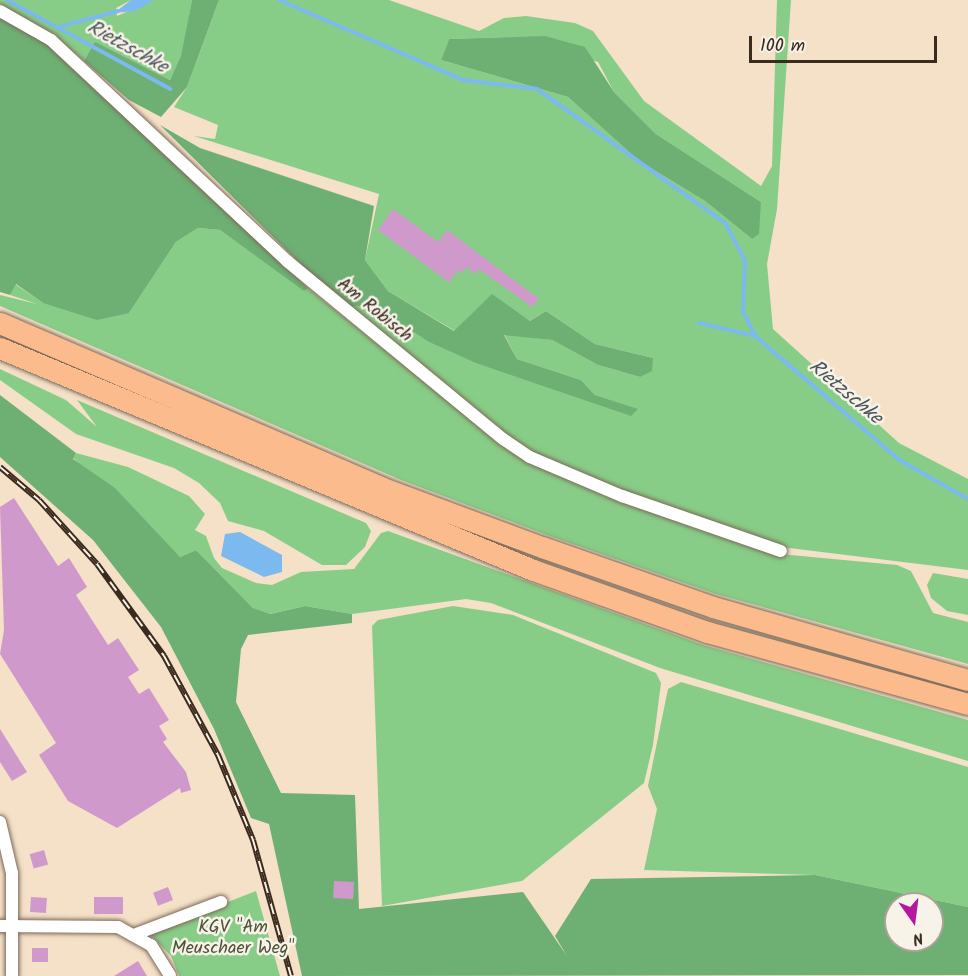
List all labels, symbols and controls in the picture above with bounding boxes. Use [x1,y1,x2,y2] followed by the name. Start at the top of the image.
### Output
[82,16,172,80] water label: Rietzschke
[752,24,940,62] scale bar
[760,32,805,61] text: 100 m
[332,274,416,348] street label: Am Robisch
[803,355,887,431] water label: Rietzschke
[884,892,944,952] north arrow
[172,918,294,960] park label: KGV "Am Meuschaer Weg"
[910,925,926,951] text: N

